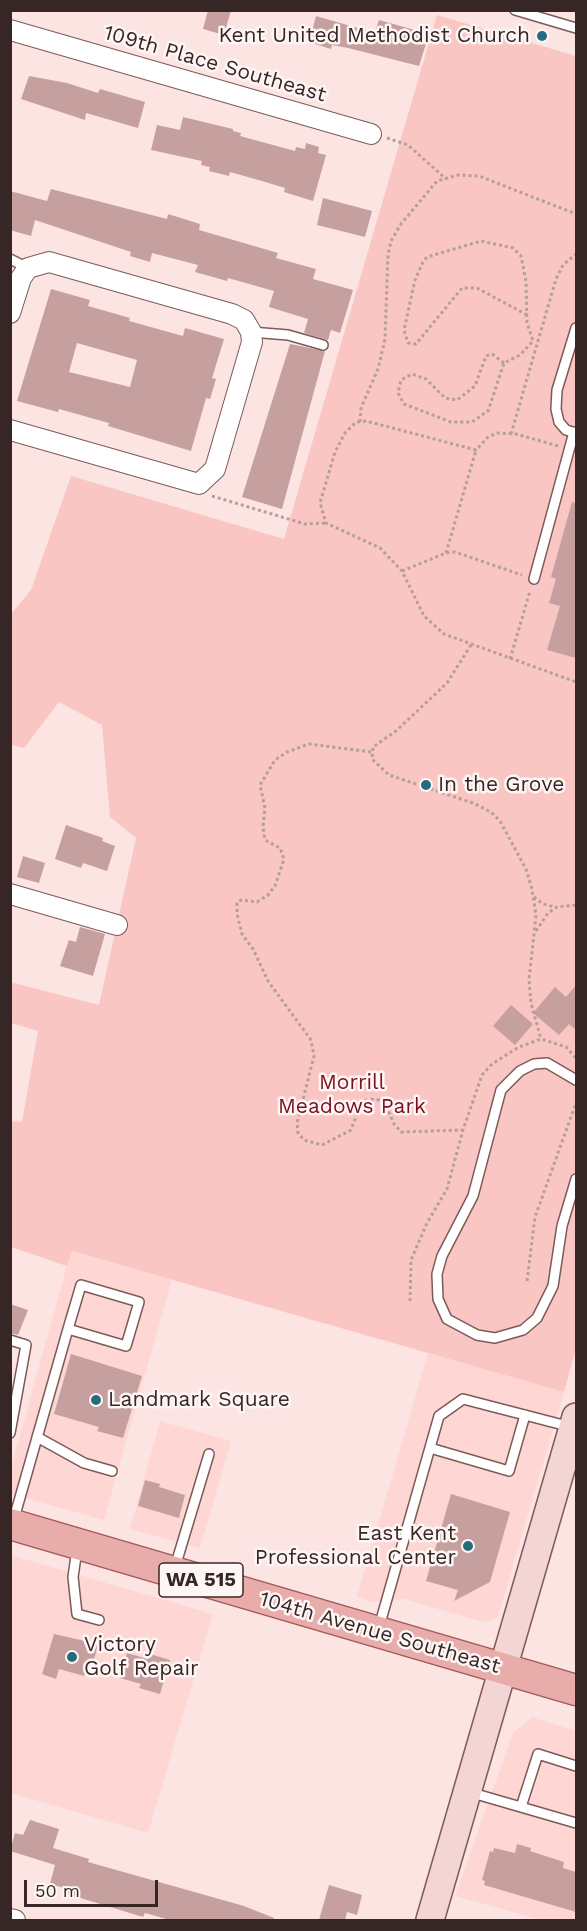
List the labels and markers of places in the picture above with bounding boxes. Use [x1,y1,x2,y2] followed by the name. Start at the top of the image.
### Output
[218,23,530,49] place label: Kent United Methodist Church
[535,29,549,43] marker: Kent United Methodist Church
[438,772,564,798] place label: In the Grove
[419,778,433,792] marker: In the Grove
[108,1387,290,1413] place label: Landmark Square
[89,1393,103,1407] marker: Landmark Square
[255,1521,456,1571] place label: East Kent Professional Center
[461,1539,475,1553] marker: East Kent Professional Center
[84,1632,199,1682] place label: Victory Golf Repair
[65,1650,79,1664] marker: Victory Golf Repair

